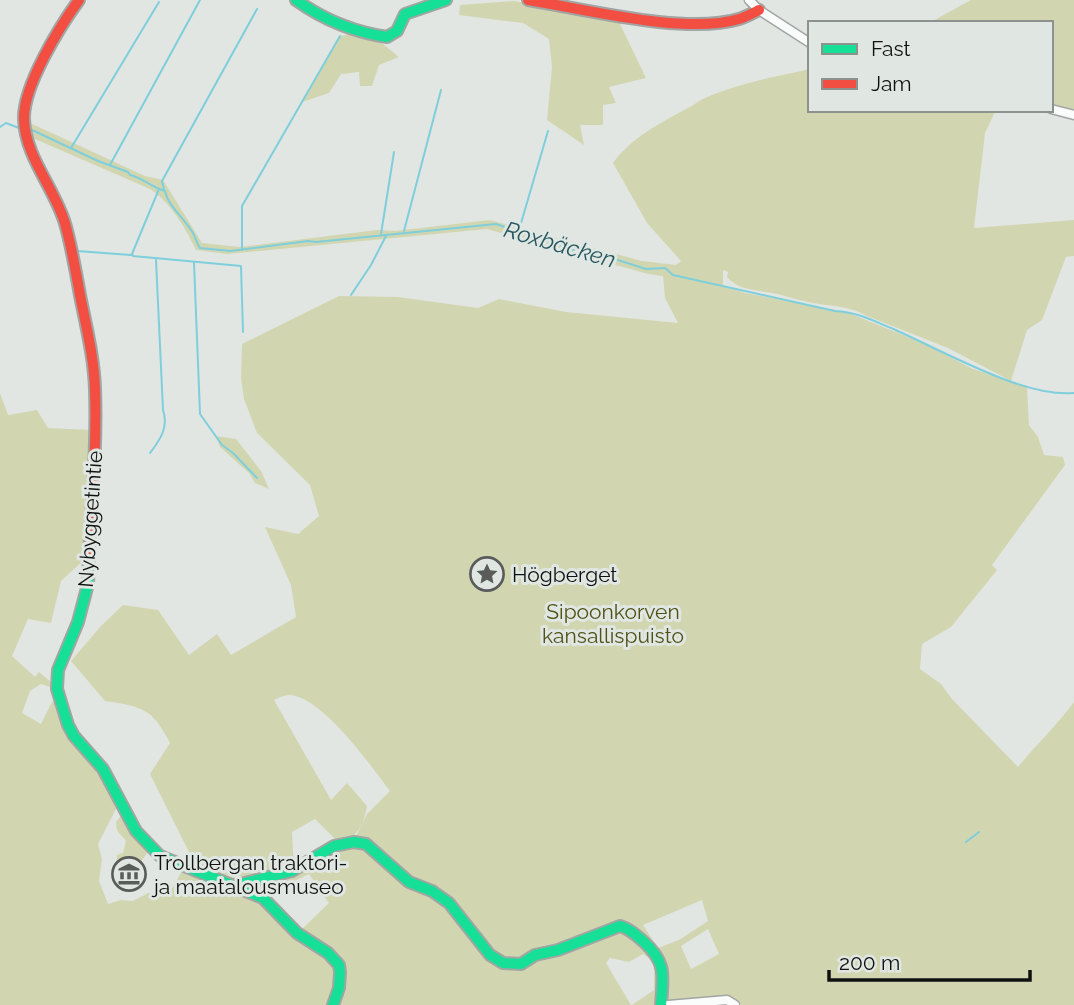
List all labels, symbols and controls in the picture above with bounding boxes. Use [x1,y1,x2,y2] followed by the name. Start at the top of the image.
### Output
[808,21,1053,112] legend
[871,36,911,61] text: Fast
[871,71,912,96] text: Jam
[501,215,619,273] water label: Roxbäcken
[73,450,107,588] street label: Nybyggetintie
[468,555,506,593] place icon: Högberget
[512,562,617,587] place label: Högberget
[542,599,684,648] park label: Sipoonkorven kansallispuisto
[151,850,347,899] place label: Trollbergan traktori- ja maatalousmuseo
[110,855,148,893] museum icon: Trollbergan traktori- ja maatalousmuseo
[829,939,1030,983] scale bar
[839,950,900,975] text: 200 m

